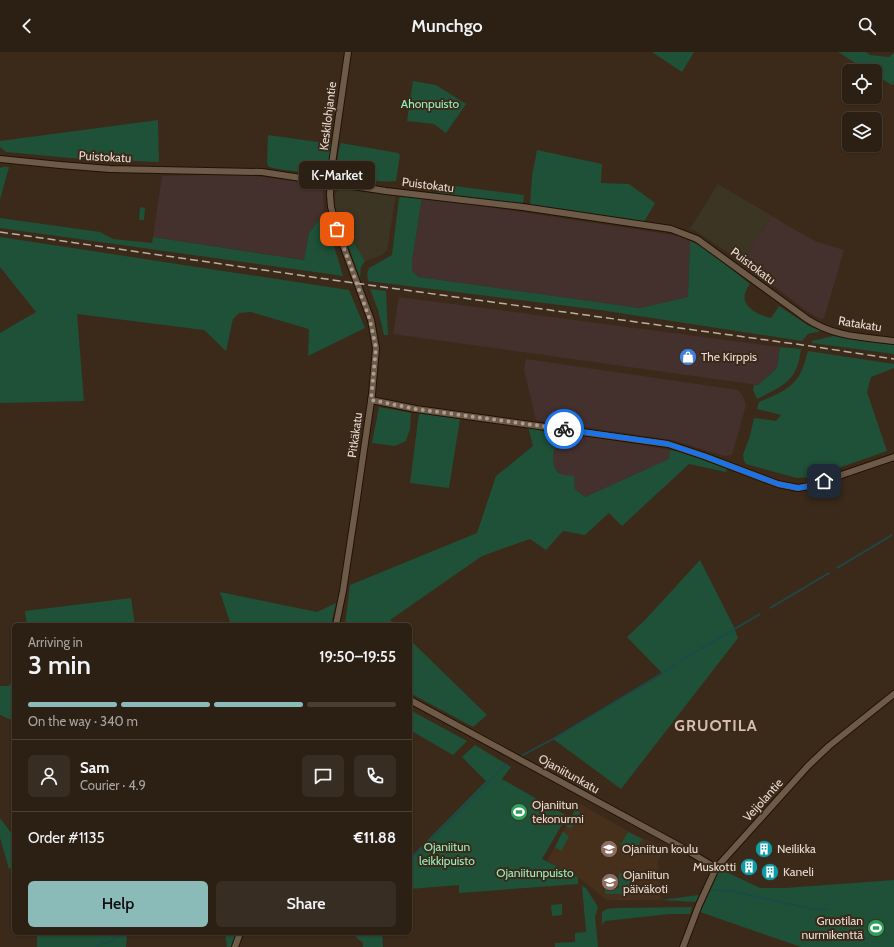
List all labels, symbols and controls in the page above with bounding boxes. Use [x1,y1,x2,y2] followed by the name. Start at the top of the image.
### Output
[16,15,38,37] icon: back
[411,15,483,37] text: Munchgo
[856,15,878,37] icon: search
[842,64,882,152] map controls
[842,64,882,104] button: locate
[316,81,339,151] street label: Keskilohjantie
[401,96,460,111] park label: Ahonpuisto
[842,112,882,152] button: layers
[78,148,132,165] street label: Puistokatu
[299,161,375,189] callout: K-Market
[311,167,363,183] text: K-Market
[401,174,455,195] street label: Puistokatu
[320,212,354,246] pin
[326,218,348,240] icon: bag
[728,244,779,287] street label: Puistokatu
[837,313,883,334] street label: Ratakatu
[678,347,698,367] shop icon: The Kirppis
[701,349,757,364] place label: The Kirppis
[544,409,584,449] courier
[344,411,365,459] street label: Pitkäkatu
[553,418,575,440] icon: bike
[807,464,841,498] pin
[813,470,835,492] icon: home
[28,634,83,650] text: Arriving in
[319,648,396,666] text: 19:50–19:55
[28,649,91,681] text: 3 min
[28,713,138,729] text: On the way · 340 m
[674,716,758,735] district label: GRUOTILA
[536,751,602,797] street label: Ojaniitunkatu
[28,755,70,797] button: person
[302,755,344,797] button: chat
[354,755,396,797] button: phone
[80,759,109,777] text: Sam
[740,775,786,824] street label: Veijolantie
[80,777,146,793] text: Courier · 4.9
[532,797,584,826] place label: Ojaniitun tekonurmi
[509,802,529,822] sports icon: Ojaniitun tekonurmi
[28,829,105,847] text: Order #1135
[354,829,396,847] text: €11.88
[419,839,475,868] park label: Ojaniitun leikkipuisto
[599,839,619,859] school or university icon: Ojaniitun koulu
[754,839,774,859] building icon: Neilikka
[622,841,698,856] place label: Ojaniitun koulu
[777,841,816,856] place label: Neilikka
[739,857,759,877] building icon: Muskotti
[693,859,736,874] place label: Muskotti
[760,862,780,882] building icon: Kaneli
[783,864,814,879] place label: Kaneli
[496,865,574,880] park label: Ojaniitunpuisto
[623,867,670,896] place label: Ojaniitun päiväkoti
[600,872,620,892] school or university icon: Ojaniitun päiväkoti
[28,881,208,927] button: Help
[216,881,396,927] button: Share
[801,913,863,942] place label: Gruotilan nurmikenttä
[866,918,886,938] sports icon: Gruotilan nurmikenttä

